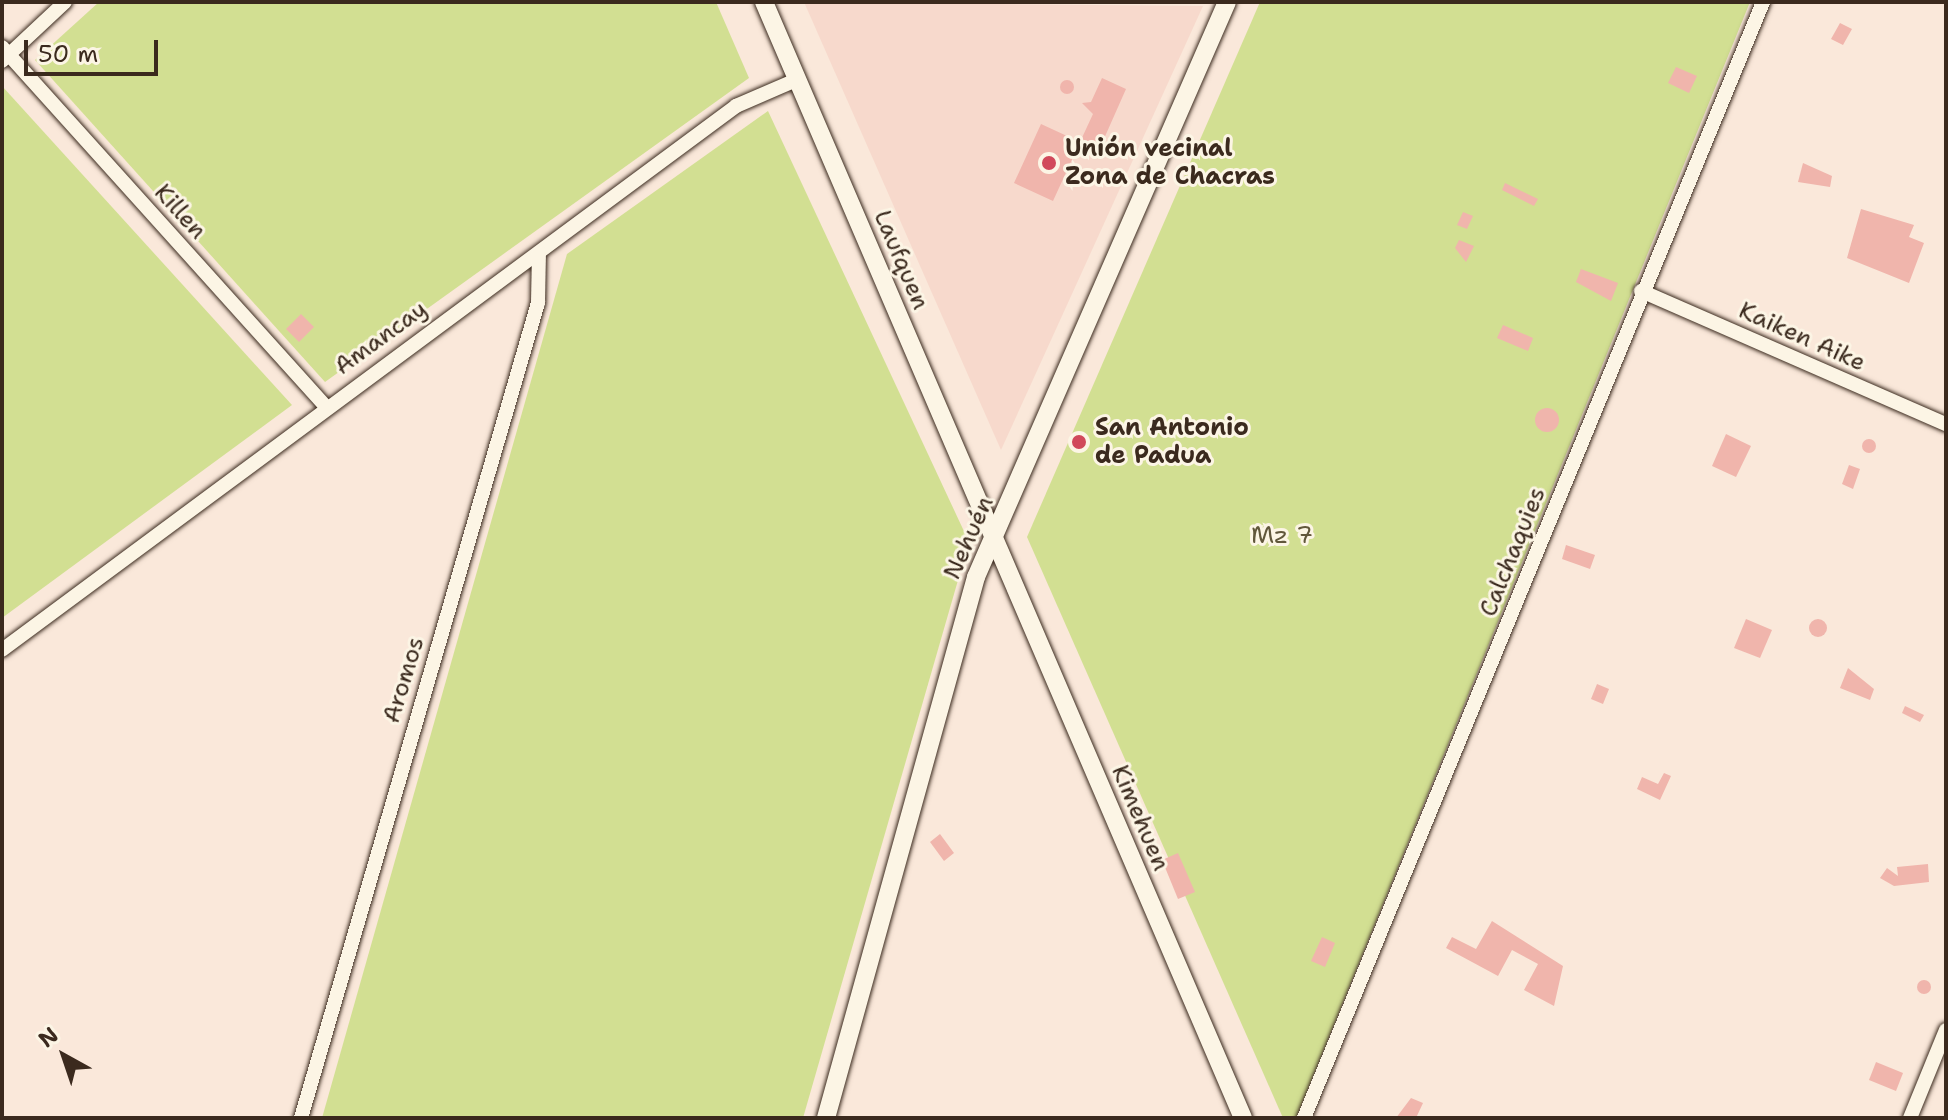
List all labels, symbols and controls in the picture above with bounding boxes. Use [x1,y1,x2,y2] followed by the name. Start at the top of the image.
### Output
[28,24,162,74] scale bar
[38,38,98,70] text: 50 m
[1065,135,1275,191] place label: Unión vecinal Zona de Chacras
[1040,154,1058,172] marker: Unión vecinal Zona de Chacras
[148,179,212,245] street label: Killen
[867,206,935,314] street label: Laufquen
[329,295,433,381] street label: Amancay
[1734,296,1870,378] street label: Kaiken Aike
[1095,414,1249,470] place label: San Antonio de Padua
[1070,433,1088,451] marker: San Antonio de Padua
[1474,483,1552,621] street label: Calchaquies
[938,492,1000,584] street label: Nehuén
[1251,522,1313,550] park label: Mz 7
[377,634,431,726] street label: Aromos
[1105,761,1175,875] street label: Kimehuen
[24,1016,104,1096] north arrow
[32,1021,64,1054] text: N

